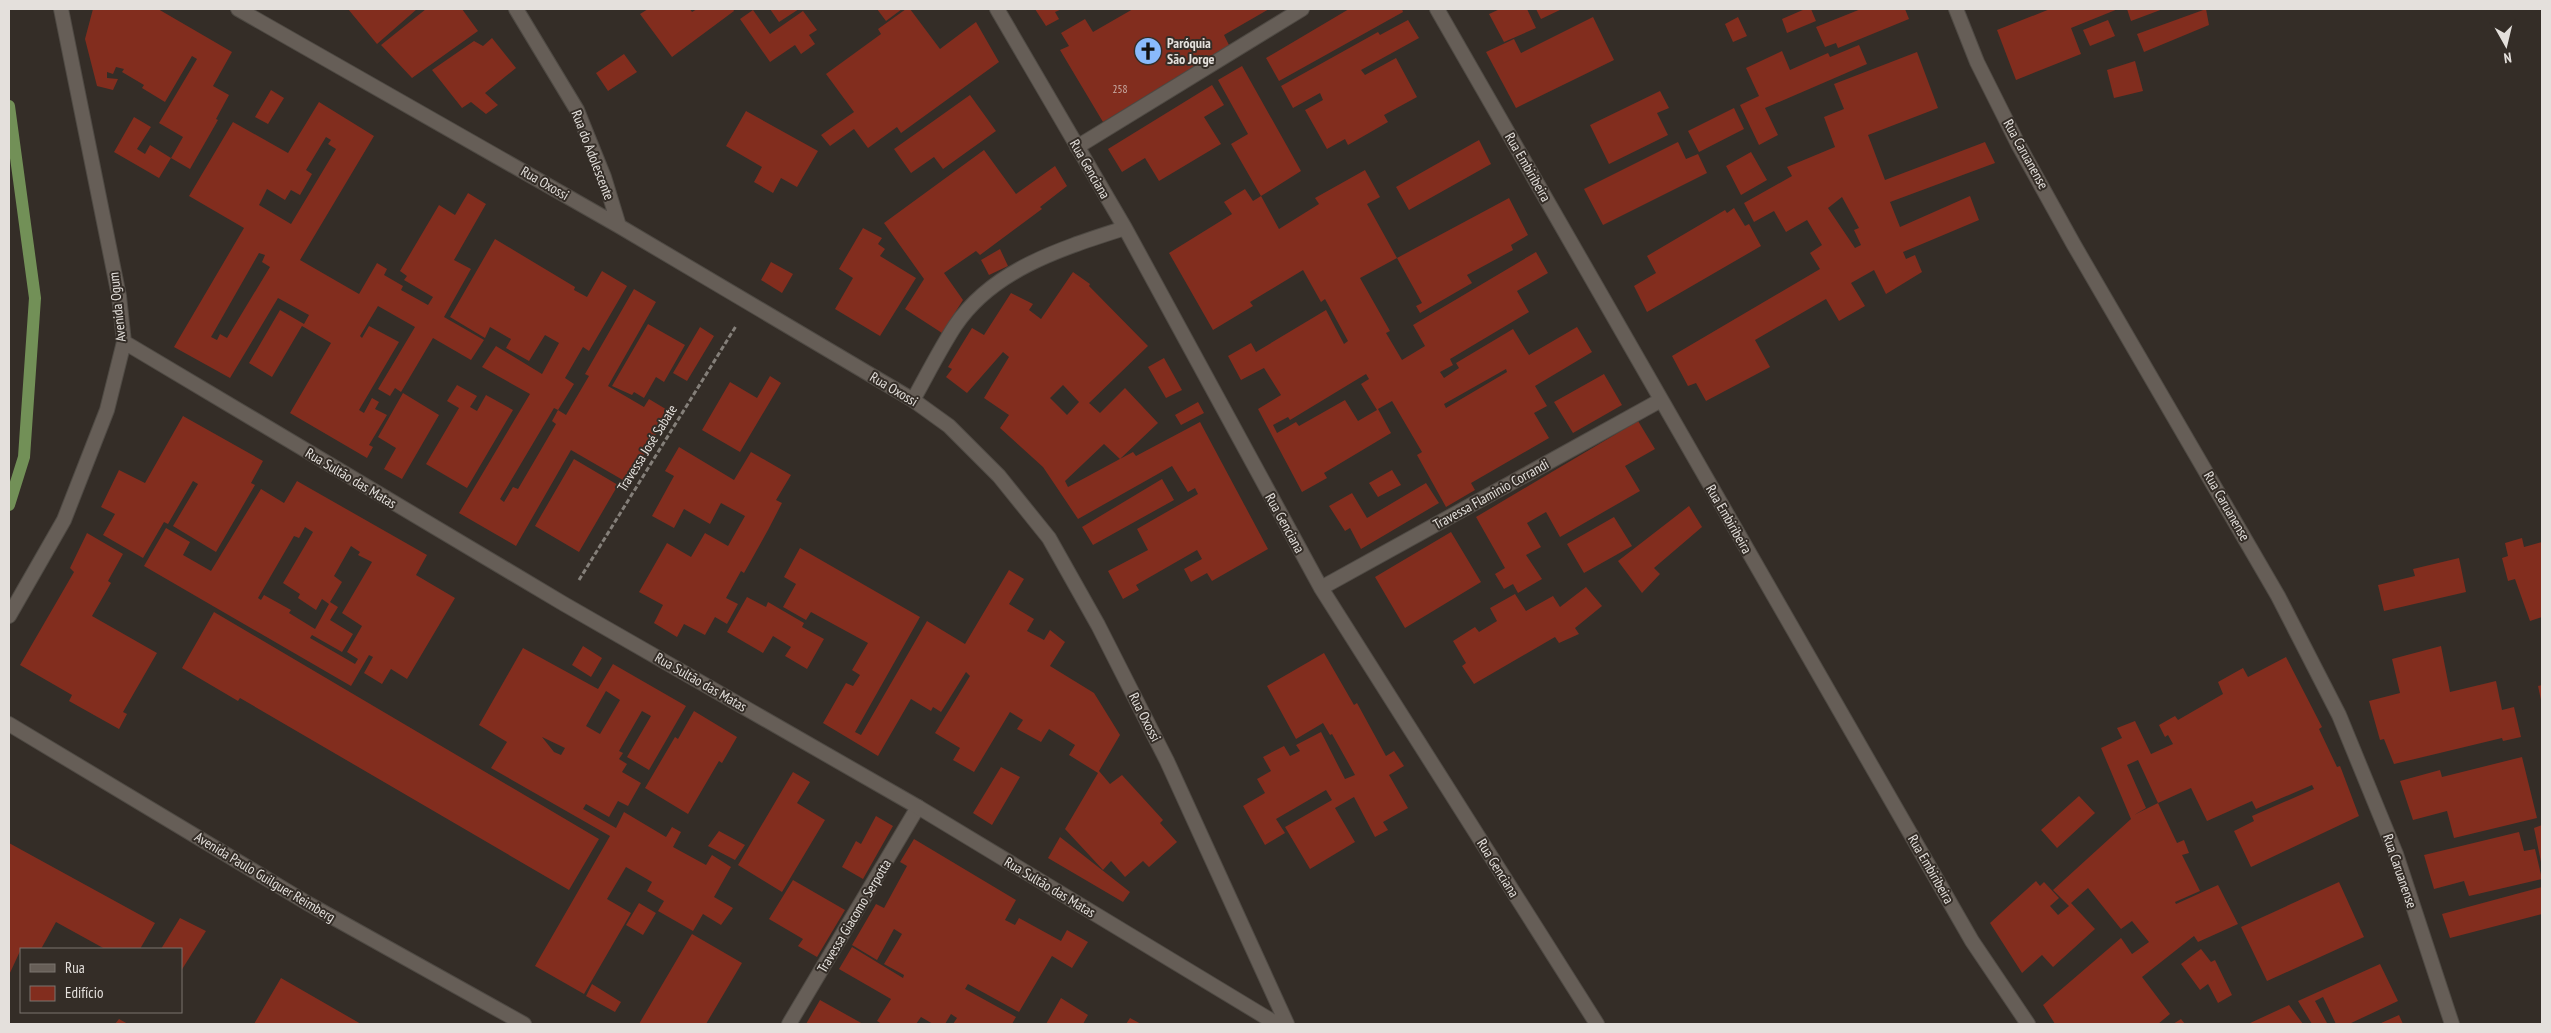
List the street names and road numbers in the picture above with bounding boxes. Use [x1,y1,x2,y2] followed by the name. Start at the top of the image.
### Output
[568,108,618,203] street label: Rua do Adolescente
[1999,116,2053,192] street label: Rua Caruanense
[1501,129,1555,205] street label: Rua Embiribeira
[1066,136,1114,202] street label: Rua Genciana
[518,162,572,204] street label: Rua Oxossi
[104,271,130,343] street label: Avenida Ogum
[867,368,921,410] street label: Rua Oxossi
[613,401,681,495] street label: Travessa José Sabate
[302,444,400,512] street label: Rua Sultão das Matas
[1430,455,1552,533] street label: Travessa Flaminio Corrandi
[2200,468,2254,544] street label: Rua Caruanense
[1702,481,1756,557] street label: Rua Embiribeira
[1261,490,1309,556] street label: Rua Genciana
[652,648,750,716] street label: Rua Sultão das Matas
[1125,689,1165,745] street label: Rua Oxossi
[191,828,339,926] street label: Avenida Paulo Guilguer Reimberg
[1904,831,1958,907] street label: Rua Embiribeira
[2379,832,2421,911] street label: Rua Caruanense
[1473,835,1523,901] street label: Rua Genciana
[1001,853,1099,921] street label: Rua Sultão das Matas
[813,856,895,976] street label: Travessa Giacomo Serpotta

